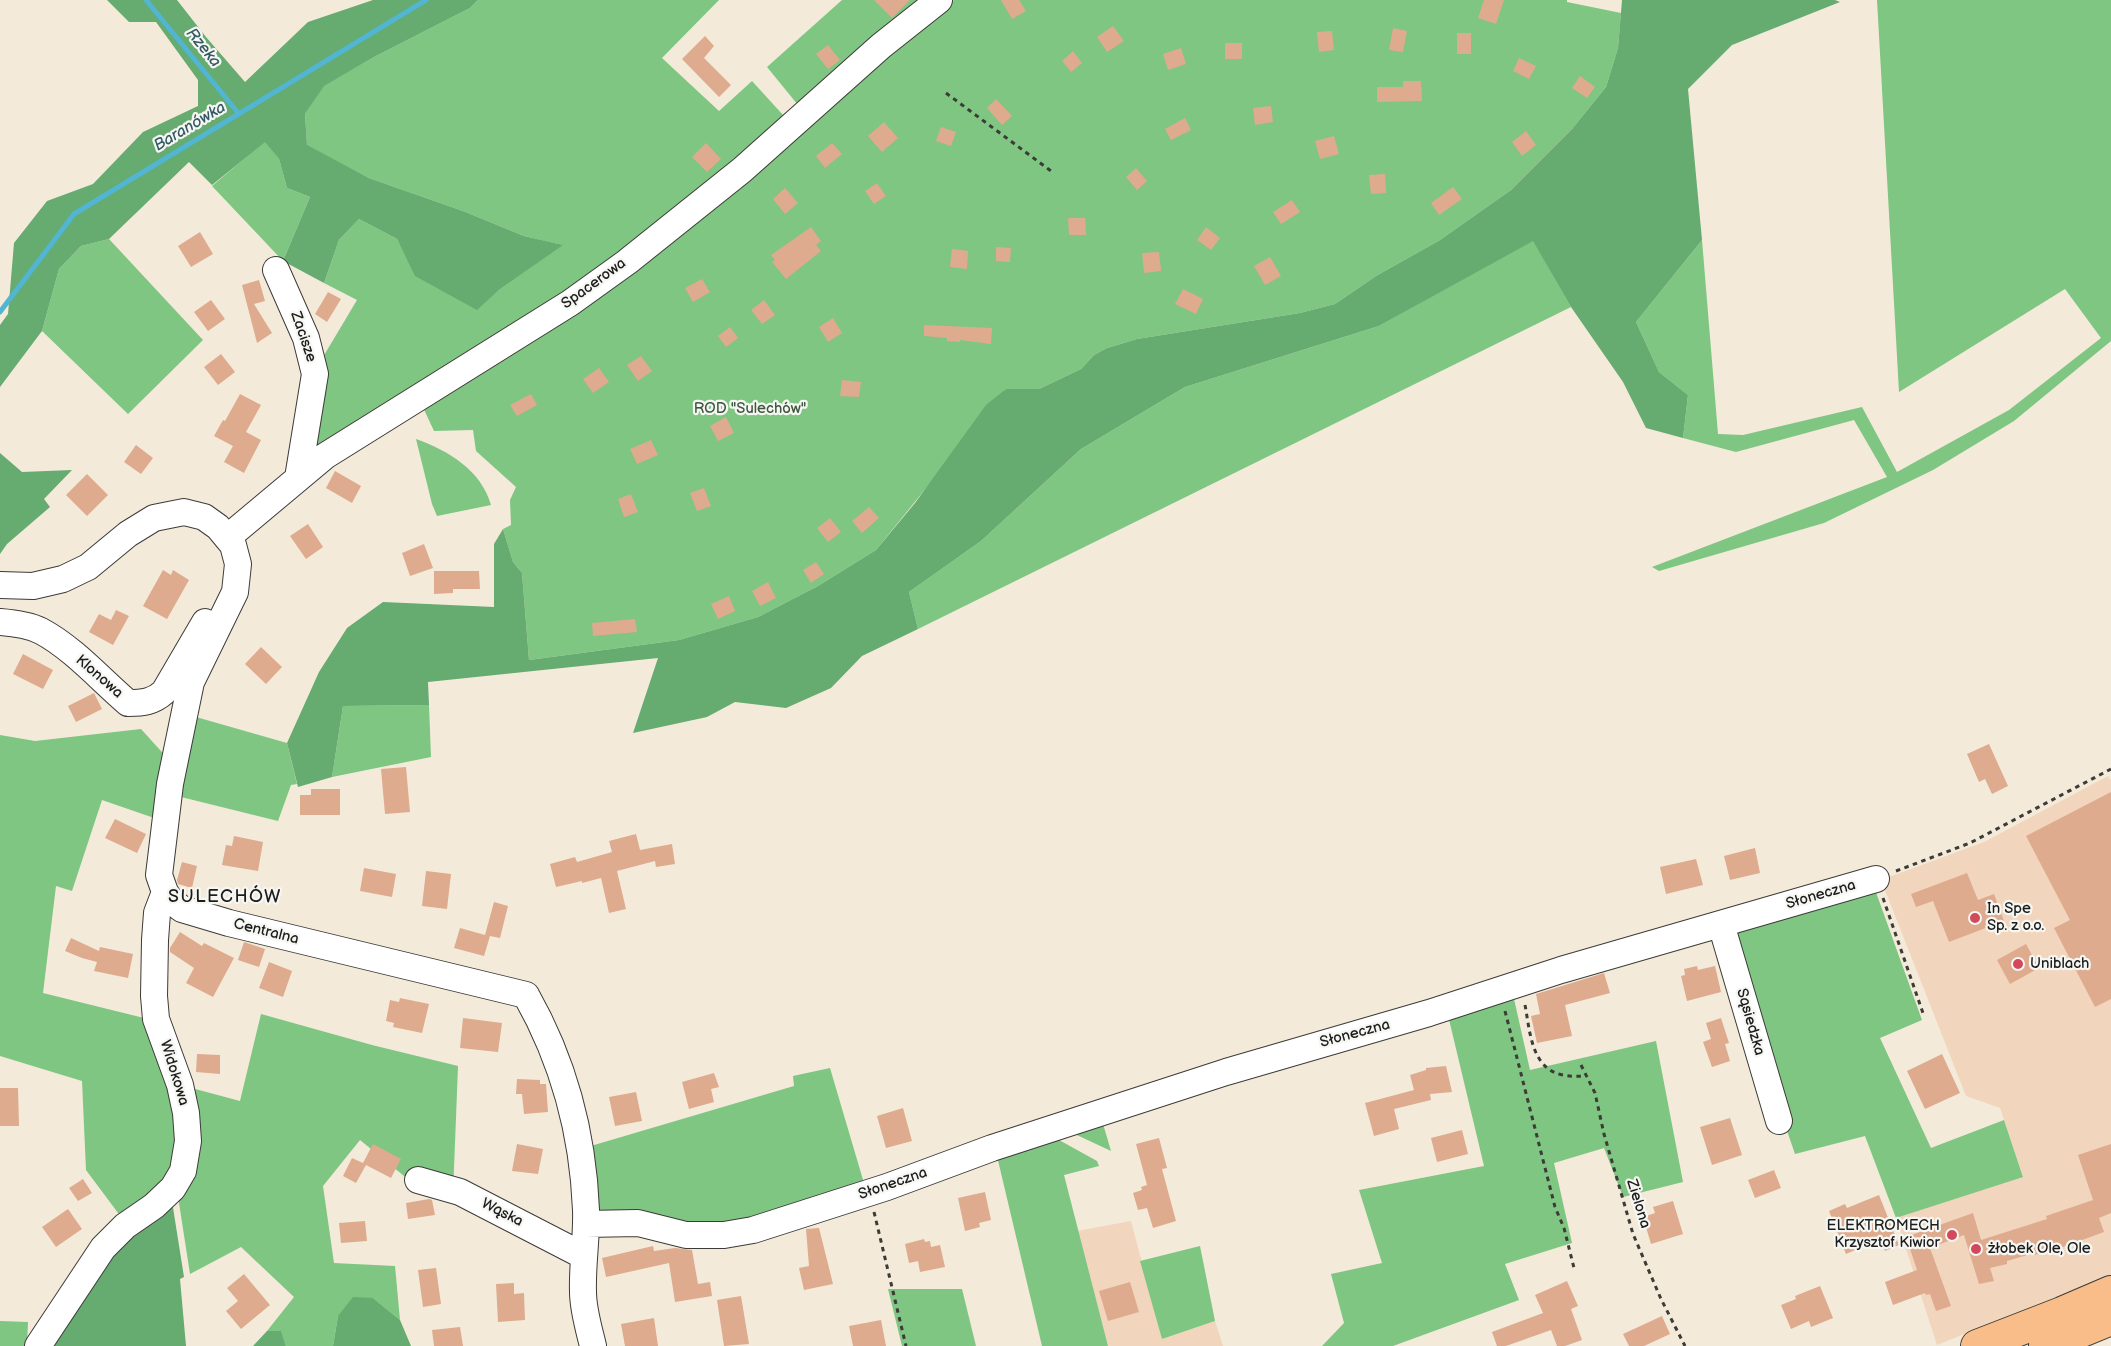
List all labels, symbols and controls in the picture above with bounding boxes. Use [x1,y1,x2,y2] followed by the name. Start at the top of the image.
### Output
[181,25,225,71] water label: Rzeka
[151,98,229,156] water label: Baranówka
[558,255,630,313] street label: Spacerowa
[286,309,320,365] street label: Zacisze
[694,400,806,418] park label: ROD "Sulechów"
[72,652,126,702] street label: Klonowa
[1784,876,1858,914] street label: Słoneczna
[168,886,282,908] district label: SULECHÓW
[1987,900,2044,935] place label: In Spe Sp. z o.o.
[1968,911,1982,925] marker: In Spe Sp. z o.o.
[232,915,300,949] street label: Centralna
[2030,955,2089,973] place label: Uniblach
[2011,957,2025,971] marker: Uniblach
[1732,986,1768,1058] street label: Sąsiedzka
[1318,1016,1392,1052] street label: Słoneczna
[156,1038,192,1108] street label: Widokowa
[856,1164,930,1204] street label: Słoneczna
[1622,1177,1654,1231] street label: Zielona
[478,1195,526,1231] street label: Wąska
[1827,1217,1940,1252] place label: ELEKTROMECH Krzysztof Kiwior
[1945,1228,1959,1242] marker: ELEKTROMECH Krzysztof Kiwior
[1988,1240,2091,1258] place label: żłobek Ole, Ole
[1969,1242,1983,1256] marker: żłobek Ole, Ole

